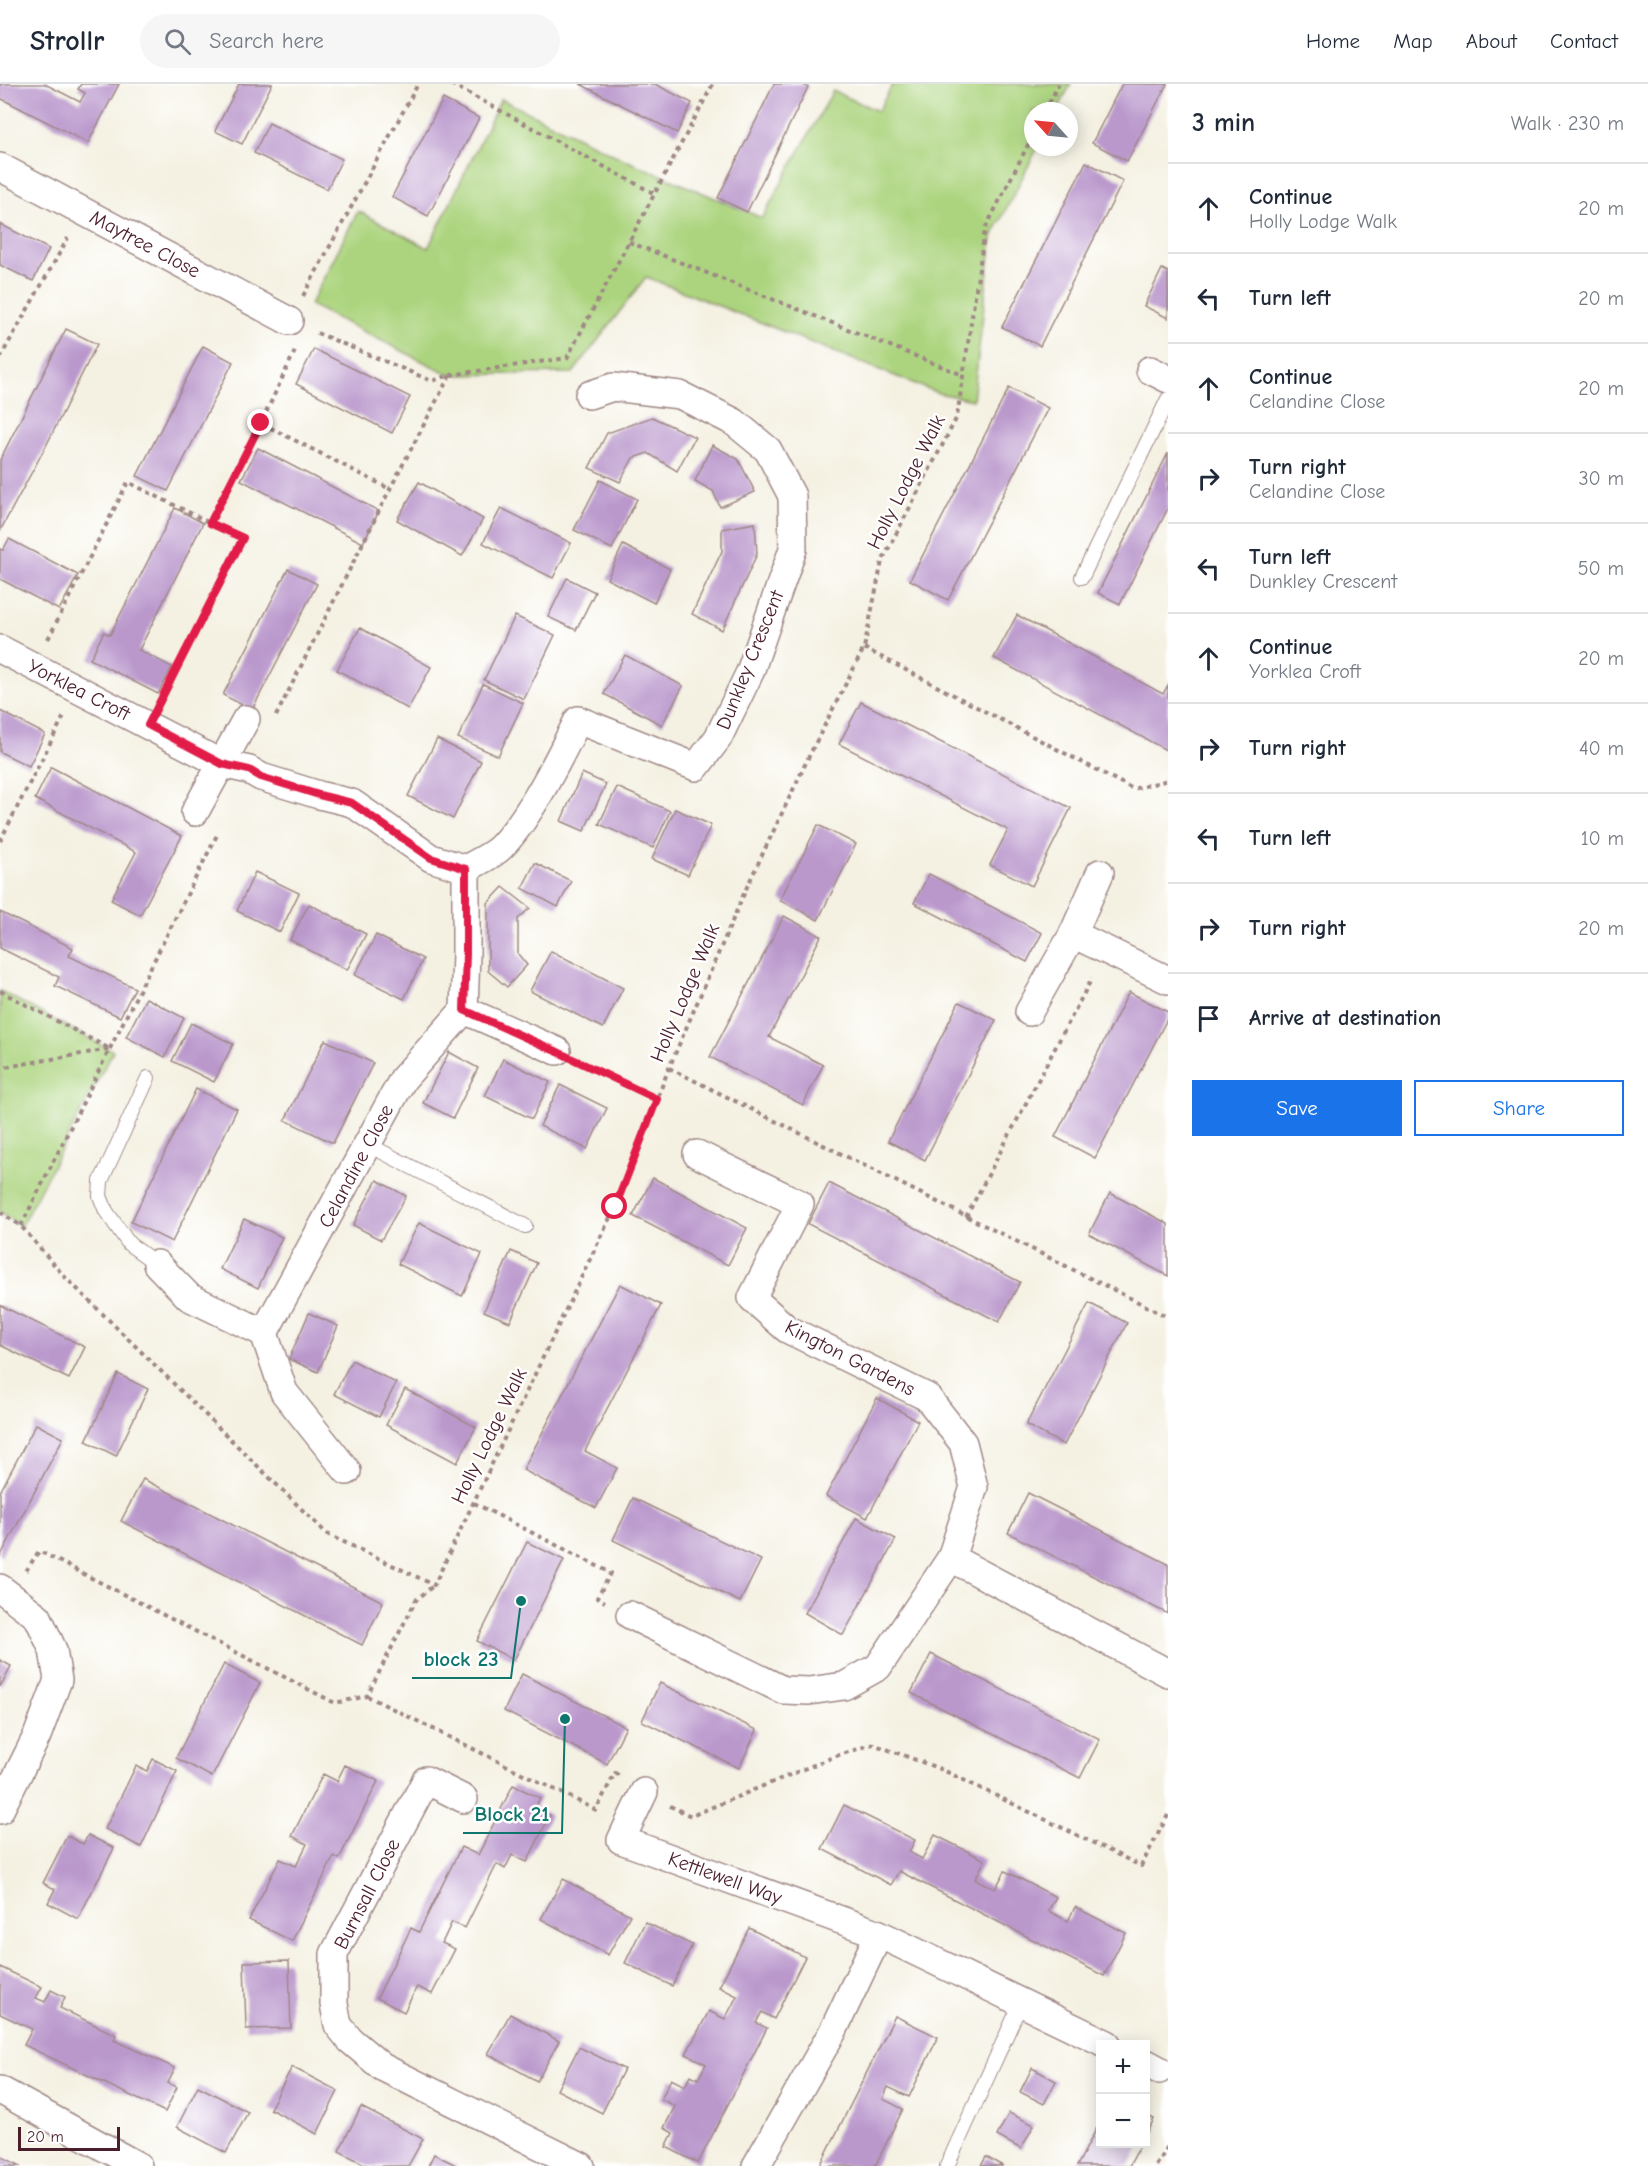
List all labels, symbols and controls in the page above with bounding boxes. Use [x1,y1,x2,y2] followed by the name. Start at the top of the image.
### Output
[140,14,560,68] search box
[30,25,104,57] text: Strollr
[161,25,194,58] icon: search
[209,28,324,54] text: Search here
[1306,29,1360,53] text: Home
[1393,29,1433,53] text: Map
[1466,29,1517,53] text: About
[1550,29,1618,53] text: Contact
[1024,102,1078,156] north arrow
[1192,108,1255,138] text: 3 min
[1511,112,1624,135] text: Walk · 230 m
[1249,184,1332,210] text: Continue
[1192,192,1225,225] icon: ahead
[1578,197,1624,220] text: 20 m
[86,205,204,283] street label: Maytree Close
[1249,210,1397,233] text: Holly Lodge Walk
[1192,282,1225,315] icon: left
[1249,285,1331,311] text: Turn left
[1578,287,1624,310] text: 20 m
[1249,364,1332,390] text: Continue
[1192,372,1225,405] icon: ahead
[1578,377,1624,400] text: 20 m
[1249,390,1385,413] text: Celandine Close
[247,409,273,435] route end
[862,411,950,553] street label: Holly Lodge Walk
[1249,454,1346,480] text: Turn right
[1192,462,1225,495] icon: right
[1578,467,1624,490] text: 30 m
[1249,480,1385,503] text: Celandine Close
[1249,544,1331,570] text: Turn left
[1192,552,1225,585] icon: left
[1578,557,1624,580] text: 50 m
[1249,570,1397,593] text: Dunkley Crescent
[712,586,789,733] street label: Dunkley Crescent
[1249,634,1332,660] text: Continue
[1192,642,1225,675] icon: ahead
[1578,647,1624,670] text: 20 m
[24,654,135,726] street label: Yorklea Croft
[1249,660,1361,683] text: Yorklea Croft
[1192,732,1225,765] icon: right
[1249,735,1346,761] text: Turn right
[1579,737,1624,760] text: 40 m
[1192,822,1225,855] icon: left
[1249,825,1331,851] text: Turn left
[1581,827,1624,850] text: 10 m
[1192,912,1225,945] icon: right
[1249,915,1346,941] text: Turn right
[1578,917,1624,940] text: 20 m
[646,920,725,1066] street label: Holly Lodge Walk
[1192,1002,1225,1035] icon: arrive
[1249,1005,1441,1031] text: Arrive at destination
[1192,1080,1402,1136] button: Save
[1414,1080,1624,1136] button: Share
[314,1100,398,1232] street label: Celandine Close
[601,1193,627,1219] route start
[781,1315,919,1401] street label: Kington Gardens
[446,1364,532,1508] street label: Holly Lodge Walk
[412,1639,511,1678] callout: block 23
[423,1647,499,1671] text: block 23
[463,1794,562,1833] callout: Block 21
[475,1802,549,1826] text: Block 21
[329,1835,405,1953] street label: Burnsall Close
[665,1847,785,1909] street label: Kettlewell Way
[1096,2040,1150,2148] map controls
[1096,2040,1150,2094] button: +
[1096,2094,1150,2148] button: −
[18,2124,120,2152] scale bar
[27,2128,64,2146] text: 20 m

